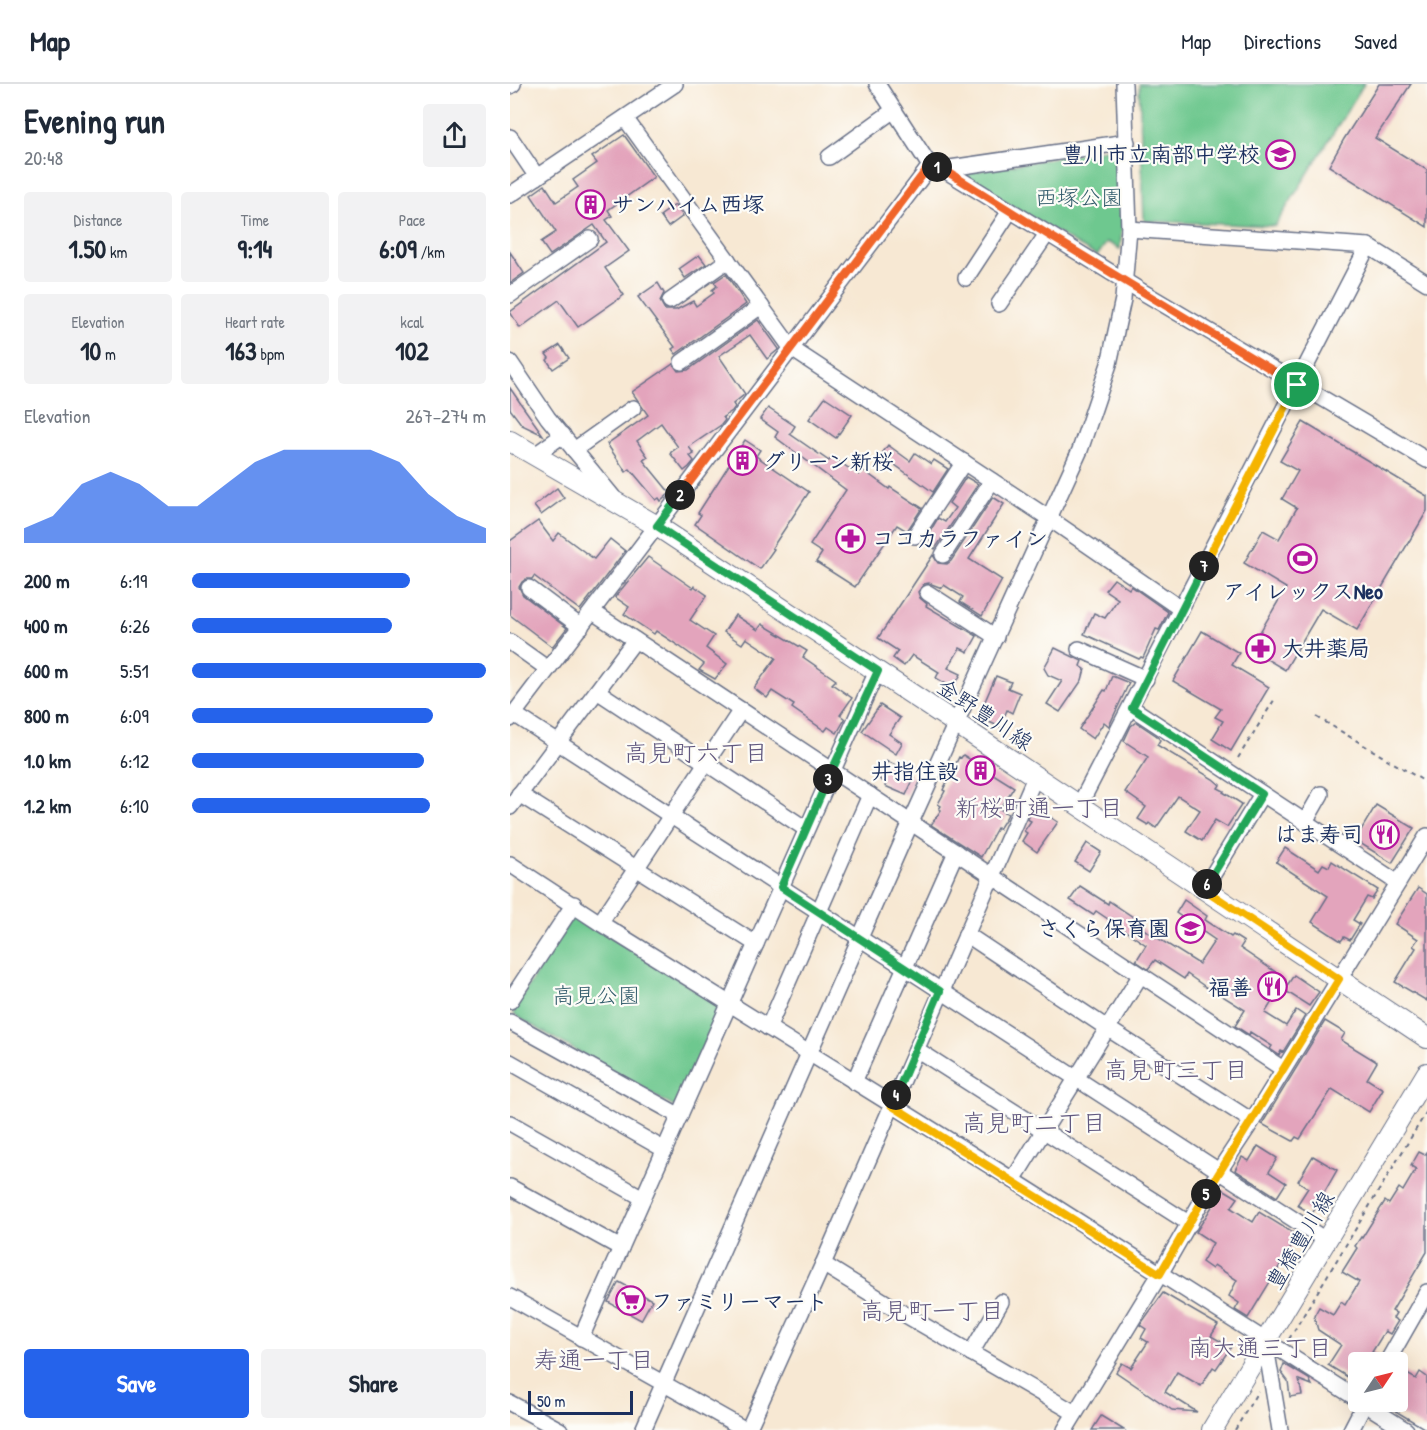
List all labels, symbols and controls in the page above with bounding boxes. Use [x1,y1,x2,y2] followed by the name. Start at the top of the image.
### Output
[30,22,70,60] text: Map
[1181,27,1211,56] text: Map
[1244,27,1321,56] text: Directions
[1354,27,1397,56] text: Saved
[24,99,165,143] text: Evening run
[423,104,486,167] button: share
[1265,138,1297,170] school or university icon: 豊川市立南部中学校
[1062,139,1260,169] place label: 豊川市立南部中学校
[24,144,63,171] text: 20:48
[922,152,952,182] pin: 1
[934,156,940,178] text: 1
[1035,182,1123,212] park label: 西塚公園
[575,188,607,220] building icon: サンハイム西塚
[612,189,764,219] place label: サンハイム西塚
[74,209,122,231] text: Distance
[241,209,269,231] text: Time
[399,209,425,231] text: Pace
[69,231,106,266] text: 1.50
[238,231,272,266] text: 9:14
[379,231,417,266] text: 6:09
[106,241,127,263] text: km
[417,241,445,263] text: /km
[71,311,125,333] text: Elevation
[225,311,285,333] text: Heart rate
[400,311,424,333] text: kcal
[80,333,101,368] text: 10
[225,333,257,368] text: 163
[395,333,429,368] text: 102
[101,343,116,365] text: m
[257,343,285,365] text: bpm
[1271,359,1322,410] pin
[1280,368,1313,401] icon: arrive
[24,402,90,429] text: Elevation
[405,402,486,429] text: 267–274 m
[726,445,758,477] building icon: グリーン新桜
[763,446,894,476] place label: グリーン新桜
[665,480,695,510] pin: 2
[676,484,684,506] text: 2
[835,522,867,554] pharmacy icon: ココカラファイン
[872,523,1048,553] place label: ココカラファイン
[1287,543,1319,575] sports icon: アイレックスNeo
[1189,551,1219,581] pin: 7
[1200,555,1208,577] text: 7
[24,567,69,594] text: 200 m
[120,567,147,594] text: 6:19
[1223,576,1383,606] place label: アイレックスNeo
[24,612,68,639] text: 400 m
[120,612,150,639] text: 6:26
[1245,632,1277,664] pharmacy icon: 大井薬局
[1282,633,1370,663] place label: 大井薬局
[24,657,68,684] text: 600 m
[120,657,149,684] text: 5:51
[931,671,1039,757] street label: 金野豊川線
[24,702,69,729] text: 800 m
[120,702,149,729] text: 6:09
[624,736,768,768] district label: 高見町六丁目
[24,747,71,774] text: 1.0 km
[120,747,149,774] text: 6:12
[964,755,996,787] building icon: 井指住設
[871,756,959,786] place label: 井指住設
[813,764,843,794] pin: 3
[824,768,832,790] text: 3
[955,791,1123,823] district label: 新桜町通一丁目
[24,792,71,819] text: 1.2 km
[120,792,149,819] text: 6:10
[1368,818,1400,850] restaurant icon: はま寿司
[1275,819,1363,849] place label: はま寿司
[1192,869,1222,899] pin: 6
[1204,873,1210,895] text: 6
[1175,912,1207,944] school or university icon: さくら保育園
[1038,913,1170,943] place label: さくら保育園
[1257,971,1289,1003] restaurant icon: 福善
[1208,972,1252,1002] place label: 福善
[552,980,640,1010] park label: 高見公園
[1104,1053,1248,1085] district label: 高見町三丁目
[881,1080,911,1110] pin: 4
[893,1084,899,1106] text: 4
[962,1106,1106,1138] district label: 高見町二丁目
[1191,1179,1221,1209] pin: 5
[1203,1183,1209,1205] text: 5
[1259,1185,1341,1295] street label: 豊橋豊川線
[614,1285,646,1317] supermarket icon: ファミリーマート
[651,1286,828,1316] place label: ファミリーマート
[860,1294,1004,1326] district label: 高見町一丁目
[1188,1331,1332,1363] district label: 南大通三丁目
[534,1343,654,1375] district label: 寿通一丁目
[24,1349,249,1418] button: Save
[261,1349,486,1418] button: Share
[1348,1352,1408,1412] north arrow
[1348,1352,1408,1412] map controls
[528,1388,633,1416] scale bar
[537,1390,566,1412] text: 50 m

